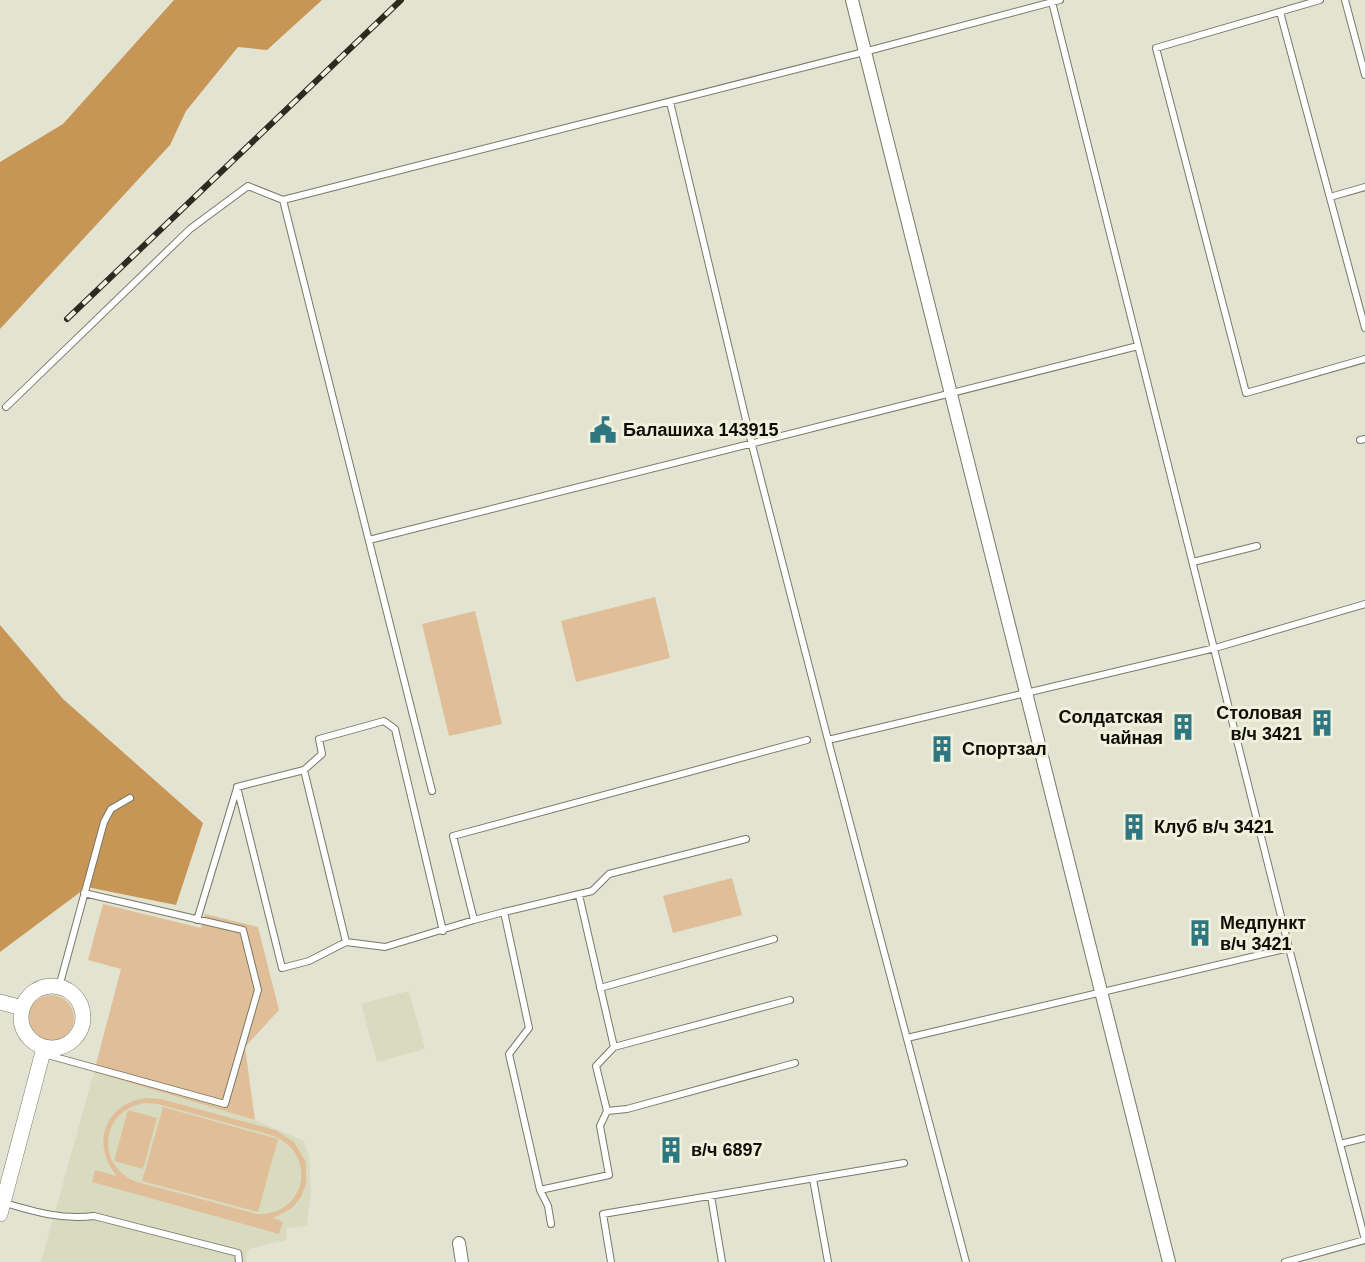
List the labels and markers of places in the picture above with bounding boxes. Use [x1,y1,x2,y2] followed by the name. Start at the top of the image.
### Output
[588,415,618,445] public building icon: Балашиха 143915
[623,420,779,440] place label: Балашиха 143915
[1216,703,1302,744] place label: Столовая в/ч 3421
[1058,707,1163,748] place label: Солдатская чайная
[1307,708,1337,738] building icon: Столовая в/ч 3421
[1168,712,1198,742] building icon: Солдатская чайная
[927,734,957,764] building icon: Спортзал
[962,739,1047,759] place label: Спортзал
[1119,812,1149,842] building icon: Клуб в/ч 3421
[1154,817,1274,837] place label: Клуб в/ч 3421
[1220,913,1306,954] place label: Медпункт в/ч 3421
[1185,918,1215,948] building icon: Медпункт в/ч 3421
[656,1135,686,1165] building icon: в/ч 6897
[691,1140,763,1160] place label: в/ч 6897

